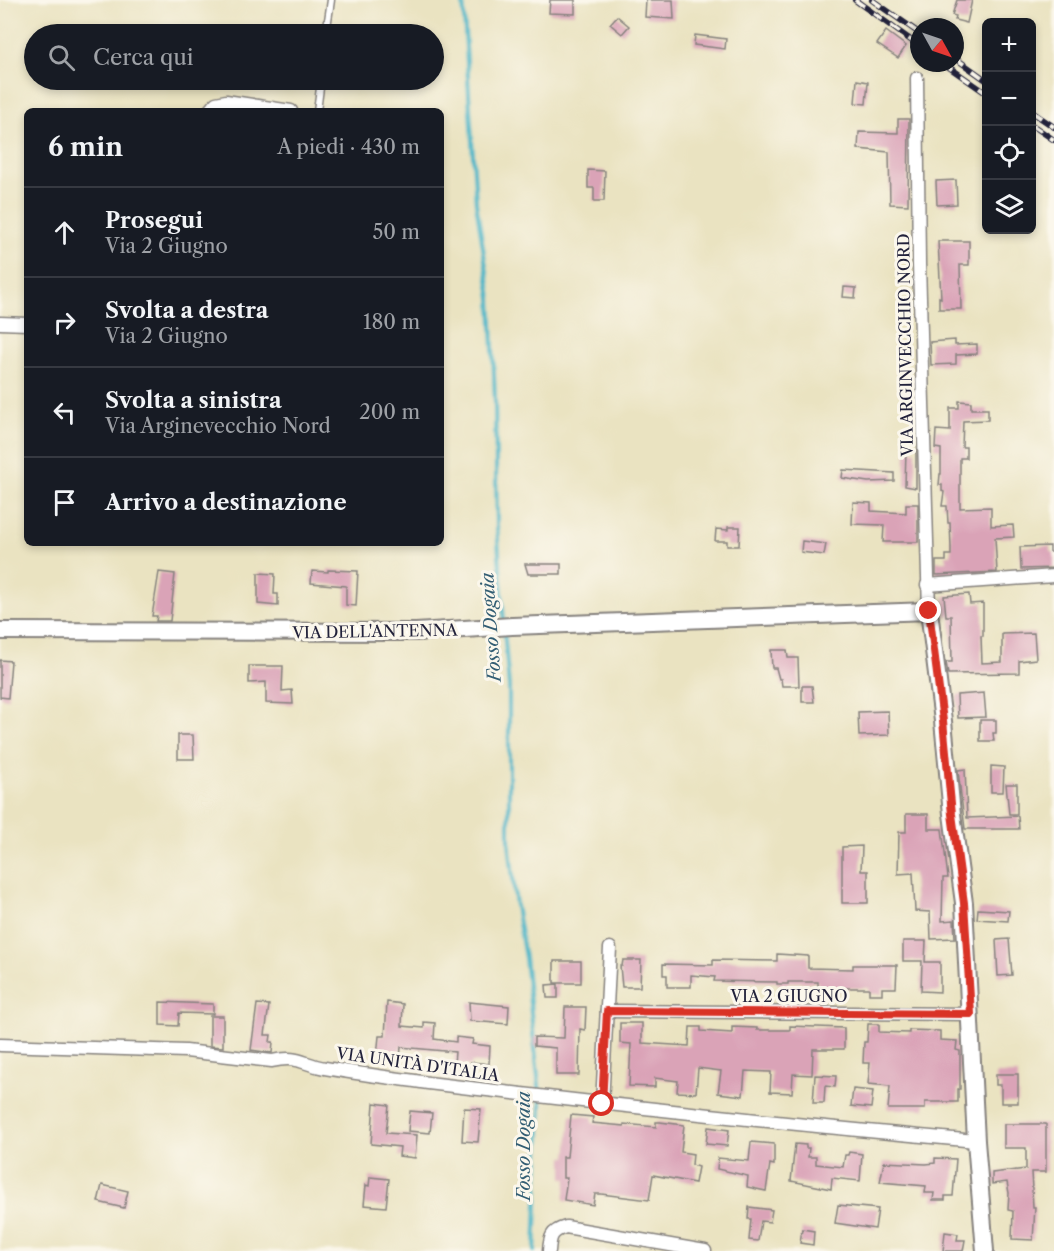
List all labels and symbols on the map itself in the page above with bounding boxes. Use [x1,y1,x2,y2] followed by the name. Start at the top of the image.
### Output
[910,18,964,72] north arrow
[893,233,917,458] street label: VIA ARGINVECCHIO NORD
[476,571,506,684] water label: Fosso Dogaia
[915,597,941,623] route end
[291,620,459,642] street label: VIA DELL'ANTENNA
[730,986,847,1006] street label: VIA 2 GIUGNO
[334,1043,502,1086] street label: VIA UNITÀ D'ITALIA
[588,1090,614,1116] route start
[513,1091,535,1203] water label: Fosso Dogaia

